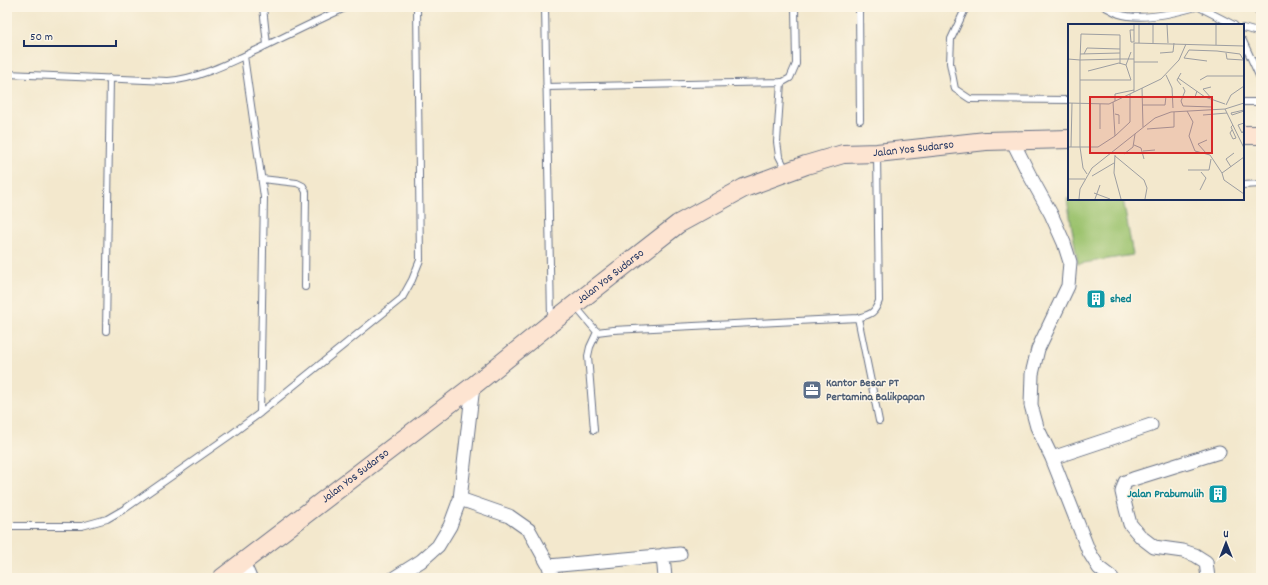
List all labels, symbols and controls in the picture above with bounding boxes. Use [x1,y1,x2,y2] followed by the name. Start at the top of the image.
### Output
[24,22,116,48] scale bar
[1068,24,1244,200] inset map
[30,29,53,46] text: 50 m
[873,136,955,162] street label: Jalan Yos Sudarso
[574,245,648,308] street label: Jalan Yos Sudarso
[1085,288,1107,310] building icon: shed
[1110,291,1132,308] place label: shed
[826,375,925,406] place label: Kantor Besar PT Pertamina Balikpapan
[801,379,823,401] office icon: Kantor Besar PT Pertamina Balikpapan
[318,445,393,507] street label: Jalan Yos Sudarso
[1207,483,1229,505] building icon: Jalan Prabumulih
[1127,486,1204,503] place label: Jalan Prabumulih
[1206,523,1246,563] north arrow
[1223,527,1229,543] text: U

